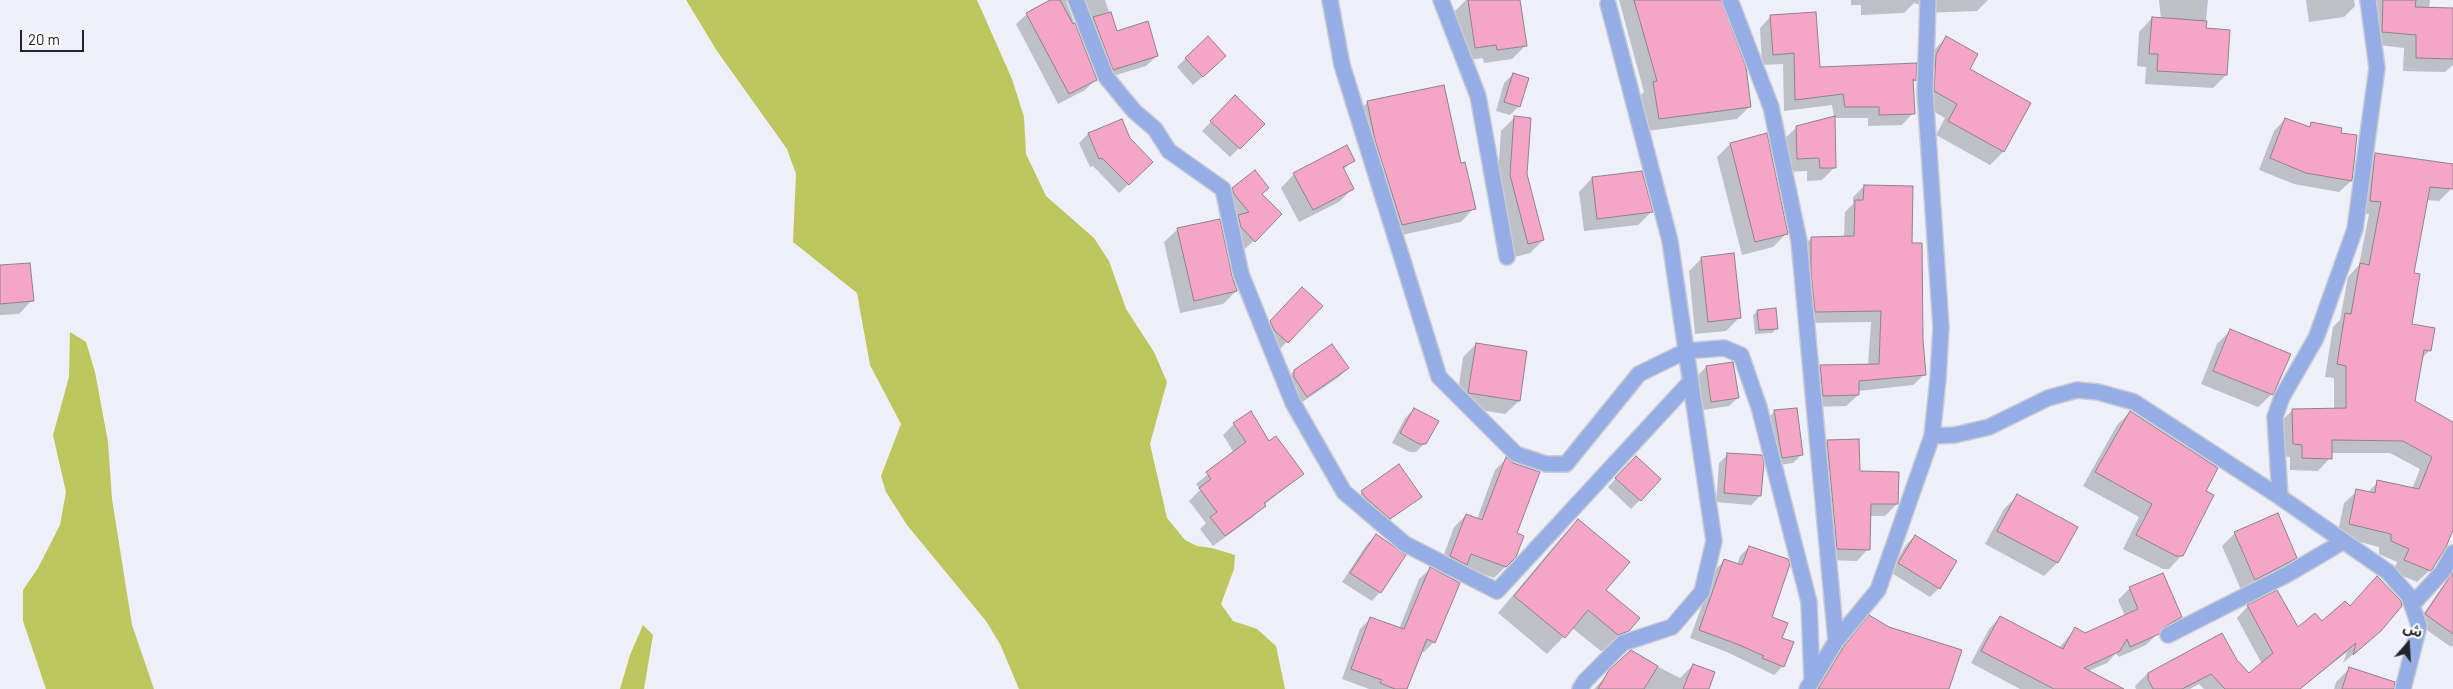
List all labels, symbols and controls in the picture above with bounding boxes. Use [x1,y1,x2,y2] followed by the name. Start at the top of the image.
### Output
[22,20,86,52] scale bar
[28,30,60,48] text: 20 m
[2401,618,2425,641] text: ش
[2383,619,2433,669] north arrow

